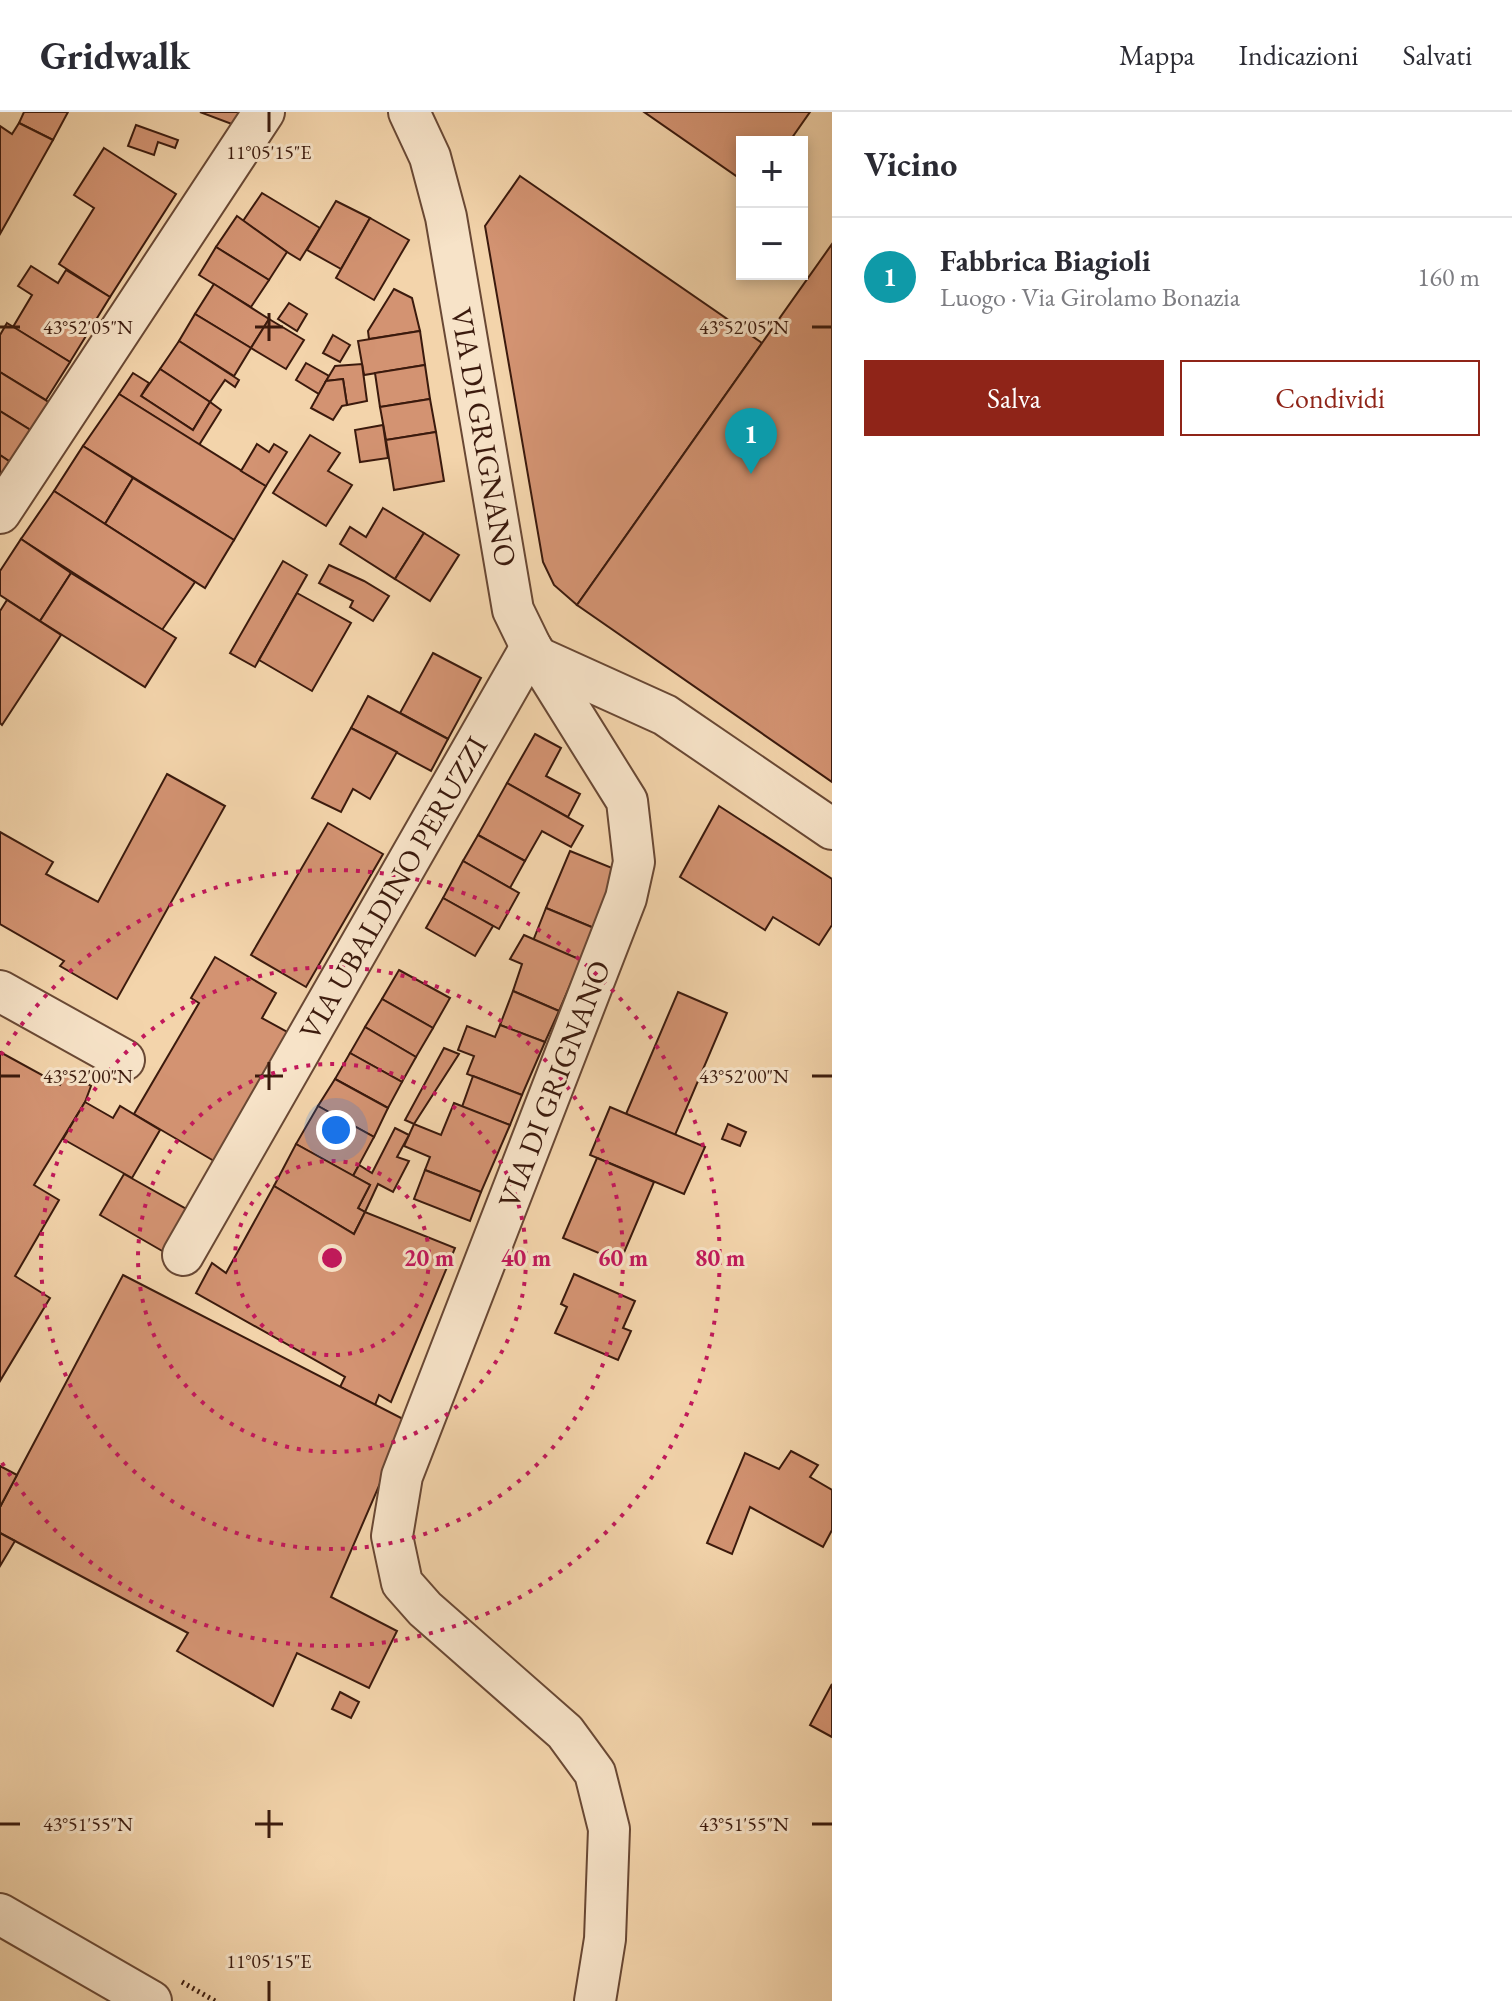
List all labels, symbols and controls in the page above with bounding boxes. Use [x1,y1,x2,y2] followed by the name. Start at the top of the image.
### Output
[40,31,190,80] text: Gridwalk
[1119,37,1195,73] text: Mappa
[1239,37,1358,73] text: Indicazioni
[1402,37,1472,73] text: Salvati
[736,136,808,280] map controls
[736,136,808,208] button: +
[226,139,312,165] text: 11°05'15"E
[864,142,957,186] text: Vicino
[736,208,808,280] button: −
[940,241,1151,280] text: Fabbrica Biagioli
[883,260,897,294] text: 1
[1417,260,1480,294] text: 160 m
[940,280,1240,314] text: Luogo · Via Girolamo Bonazia
[442,304,526,570] street label: VIA DI GRIGNANO
[43,314,133,340] text: 43°52'05"N
[699,314,789,340] text: 43°52'05"N
[864,360,1164,436] button: Salva
[1180,360,1480,436] button: Condividi
[725,408,777,474] pin: 1
[290,729,496,1047] street label: VIA UBALDINO PERUZZI
[489,955,619,1213] street label: VIA DI GRIGNANO
[43,1063,133,1089] text: 43°52'00"N
[699,1063,789,1089] text: 43°52'00"N
[316,1110,356,1150] your location
[404,1242,454,1273] text: 20 m
[501,1242,551,1273] text: 40 m
[598,1242,648,1273] text: 60 m
[695,1242,745,1273] text: 80 m
[318,1244,346,1272] centre of rings
[43,1811,133,1837] text: 43°51'55"N
[699,1811,789,1837] text: 43°51'55"N
[226,1948,312,1974] text: 11°05'15"E

